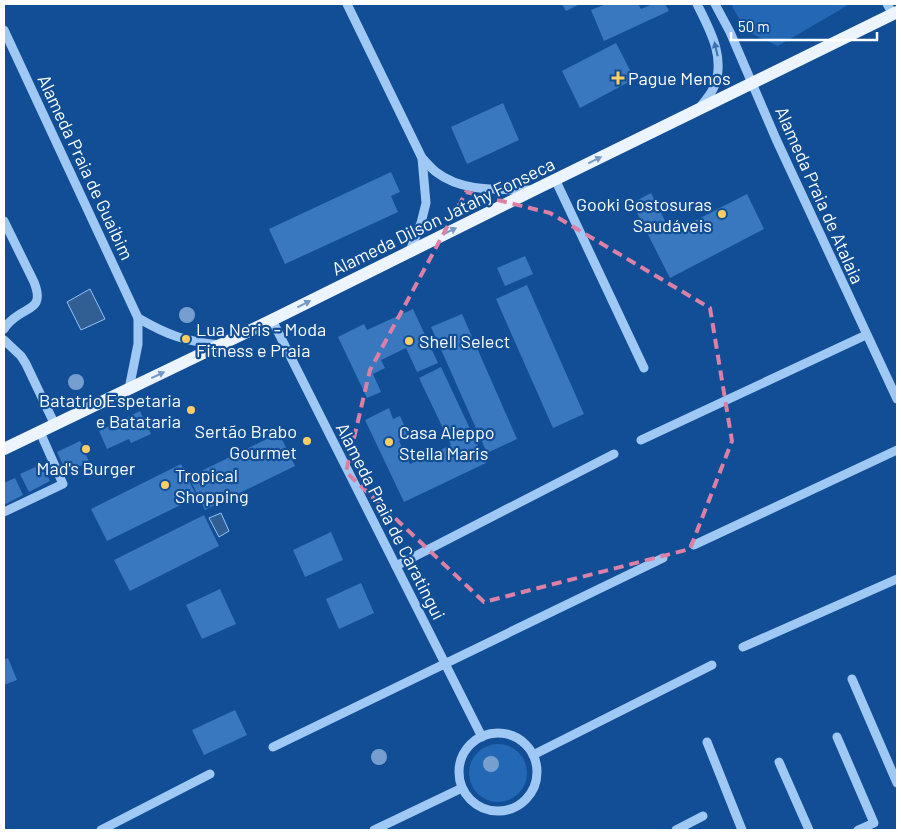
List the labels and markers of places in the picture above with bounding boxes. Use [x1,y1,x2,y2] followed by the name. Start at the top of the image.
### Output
[628,67,731,89] place label: Pague Menos
[612,72,624,84] marker: Pague Menos
[576,193,712,236] place label: Gooki Gostosuras Saudáveis
[716,208,728,220] marker: Gooki Gostosuras Saudáveis
[196,318,326,361] place label: Lua Neris - Moda Fitness e Praia
[419,330,510,352] place label: Shell Select
[180,333,192,345] marker: Lua Neris - Moda Fitness e Praia
[403,335,415,347] marker: Shell Select
[39,389,181,432] place label: Batatrio Espetaria e Batataria
[185,404,197,416] marker: Batatrio Espetaria e Batataria
[195,420,297,463] place label: Sertão Brabo Gourmet
[399,421,495,464] place label: Casa Aleppo Stella Maris
[301,435,313,447] marker: Sertão Brabo Gourmet
[383,436,395,448] marker: Casa Aleppo Stella Maris
[80,443,92,455] marker: Mad's Burger
[37,457,136,479] place label: Mad's Burger
[175,464,249,507] place label: Tropical Shopping
[159,479,171,491] marker: Tropical Shopping

